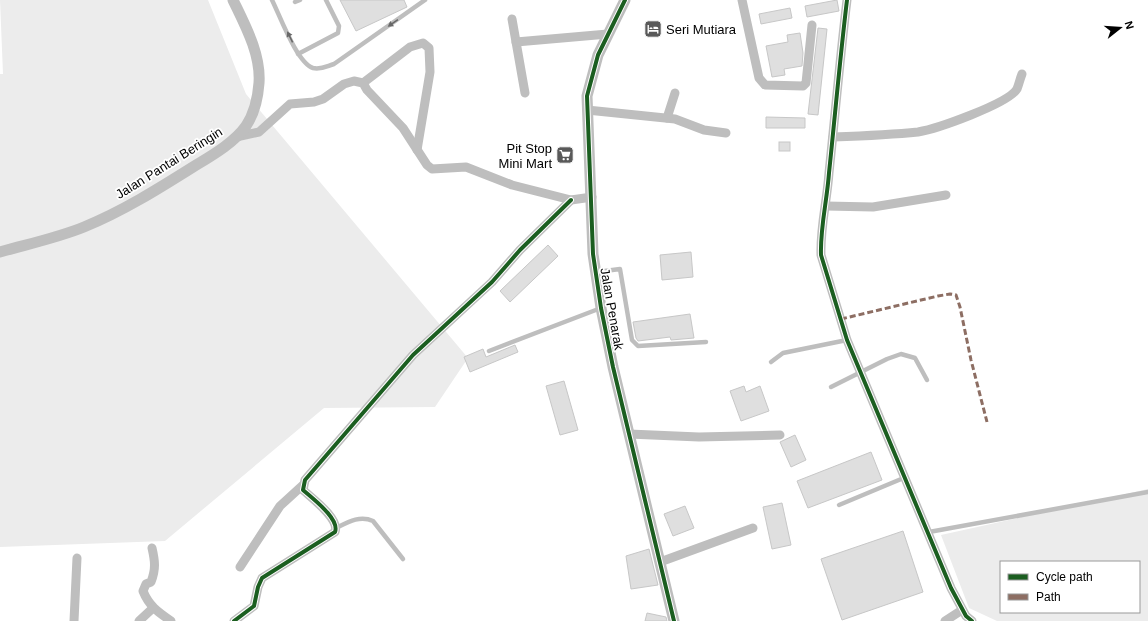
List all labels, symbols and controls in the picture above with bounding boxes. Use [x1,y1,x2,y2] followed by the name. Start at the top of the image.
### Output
[1100,8,1140,48] north arrow
[387,18,398,27] one-way arrow
[643,19,663,39] hotel icon: Seri Mutiara
[1123,20,1136,31] text: N
[666,22,737,37] place label: Seri Mutiara
[287,32,293,43] one-way arrow
[113,124,225,202] street label: Jalan Pantai Beringin
[499,141,552,171] place label: Pit Stop Mini Mart
[555,145,575,165] supermarket icon: Pit Stop Mini Mart
[597,267,627,352] street label: Jalan Penarak
[1000,561,1140,613] legend
[1036,570,1093,584] text: Cycle path
[1036,590,1061,604] text: Path

